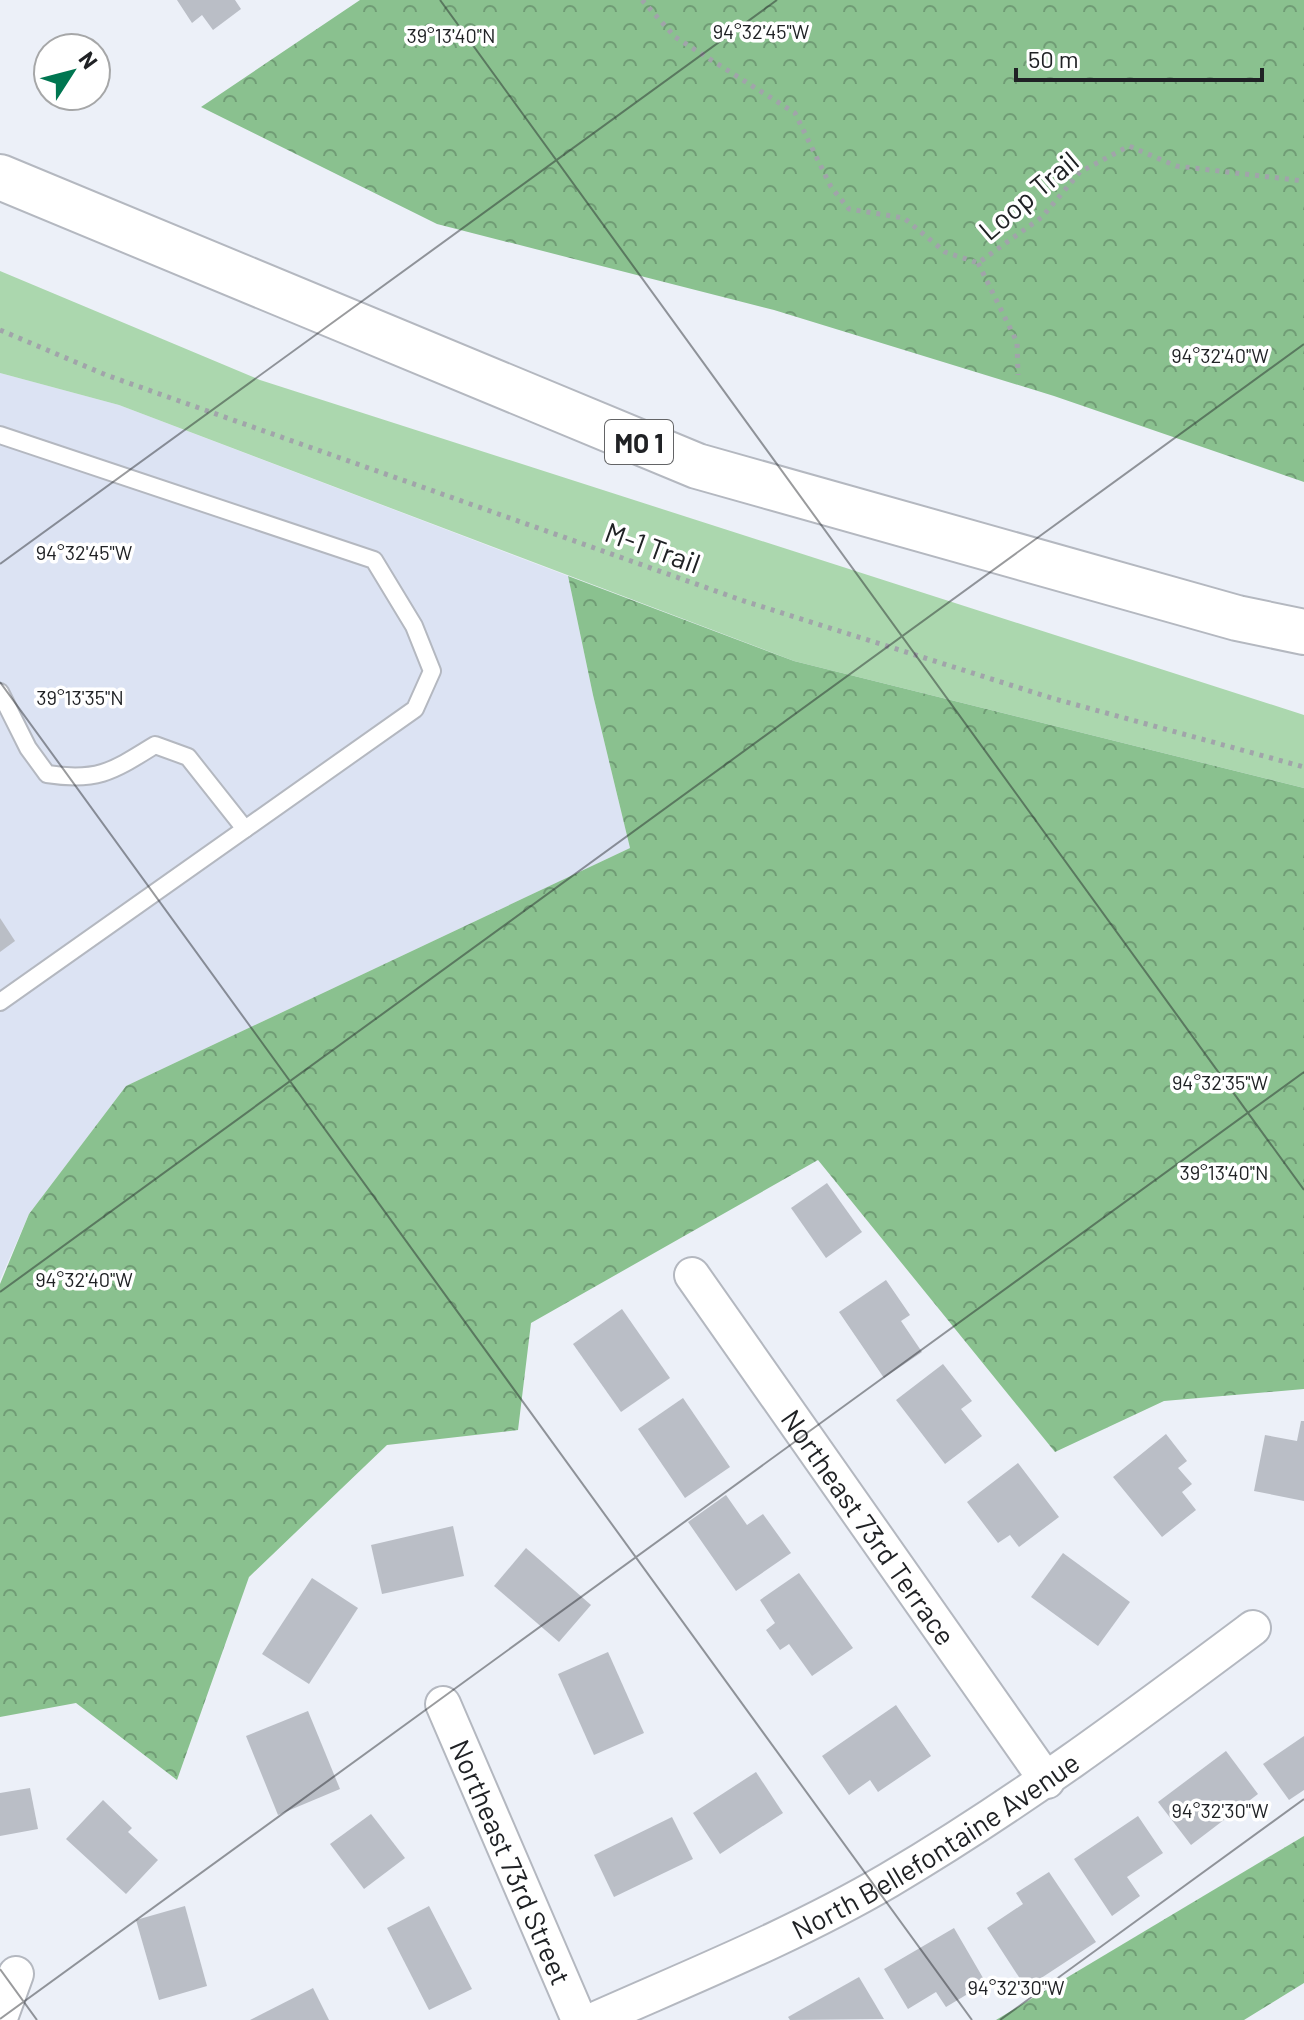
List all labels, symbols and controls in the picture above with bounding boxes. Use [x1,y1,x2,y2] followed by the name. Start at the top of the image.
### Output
[713,19,810,43] text: 94°32'45"W
[406,23,496,47] text: 39°13'40"N
[32,32,112,112] north arrow
[1016,32,1262,82] scale bar
[1028,44,1079,73] text: 50 m
[74,46,104,73] text: N
[971,143,1085,247] street label: Loop Trail
[1171,343,1269,367] text: 94°32'40"W
[605,420,673,464] road number: MO 1
[601,514,705,580] street label: M-1 Trail
[36,540,133,564] text: 94°32'45"W
[36,685,124,709] text: 39°13'35"N
[1172,1070,1268,1094] text: 94°32'35"W
[1179,1160,1269,1184] text: 39°13'40"N
[35,1267,133,1291] text: 94°32'40"W
[775,1403,963,1651] street label: Northeast 73rd Terrace
[443,1734,579,1990] street label: Northeast 73rd Street
[786,1744,1085,1946] street label: North Bellefontaine Avenue
[1171,1798,1269,1822] text: 94°32'30"W
[967,1975,1065,1999] text: 94°32'30"W

